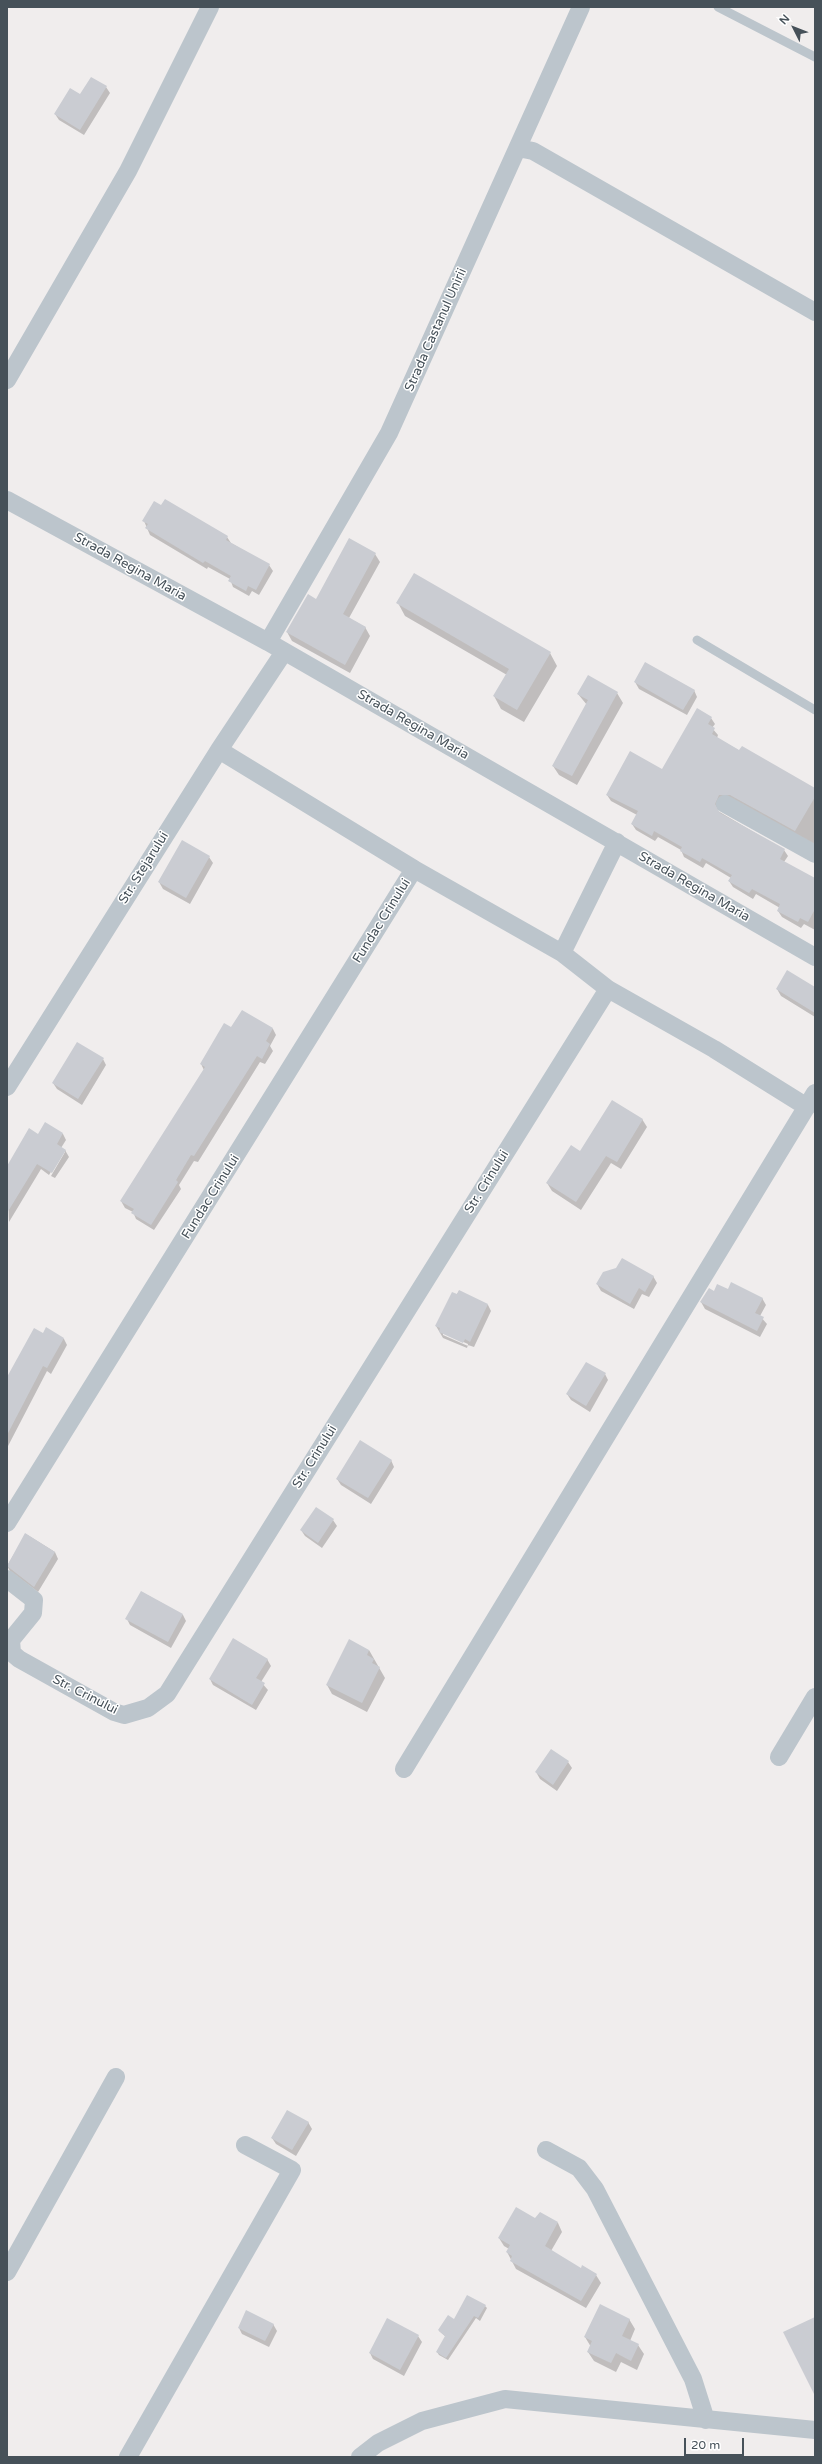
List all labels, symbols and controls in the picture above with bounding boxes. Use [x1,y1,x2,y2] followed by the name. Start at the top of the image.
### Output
[774,8,814,48] north arrow
[777,12,792,27] text: N
[402,266,470,394] street label: Strada Castanul Unirii
[71,530,189,604] street label: Strada Regina Maria
[355,687,471,763] street label: Strada Regina Maria
[116,829,172,907] street label: Str. Stejarului
[636,849,752,925] street label: Strada Regina Maria
[350,876,414,966] street label: Fundac Crinului
[461,1148,513,1216] street label: Str. Crinului
[179,1152,243,1242] street label: Fundac Crinului
[289,1423,341,1491] street label: Str. Crinului
[50,1672,120,1718] street label: Str. Crinului
[686,2430,746,2456] scale bar
[691,2438,720,2452] text: 20 m

